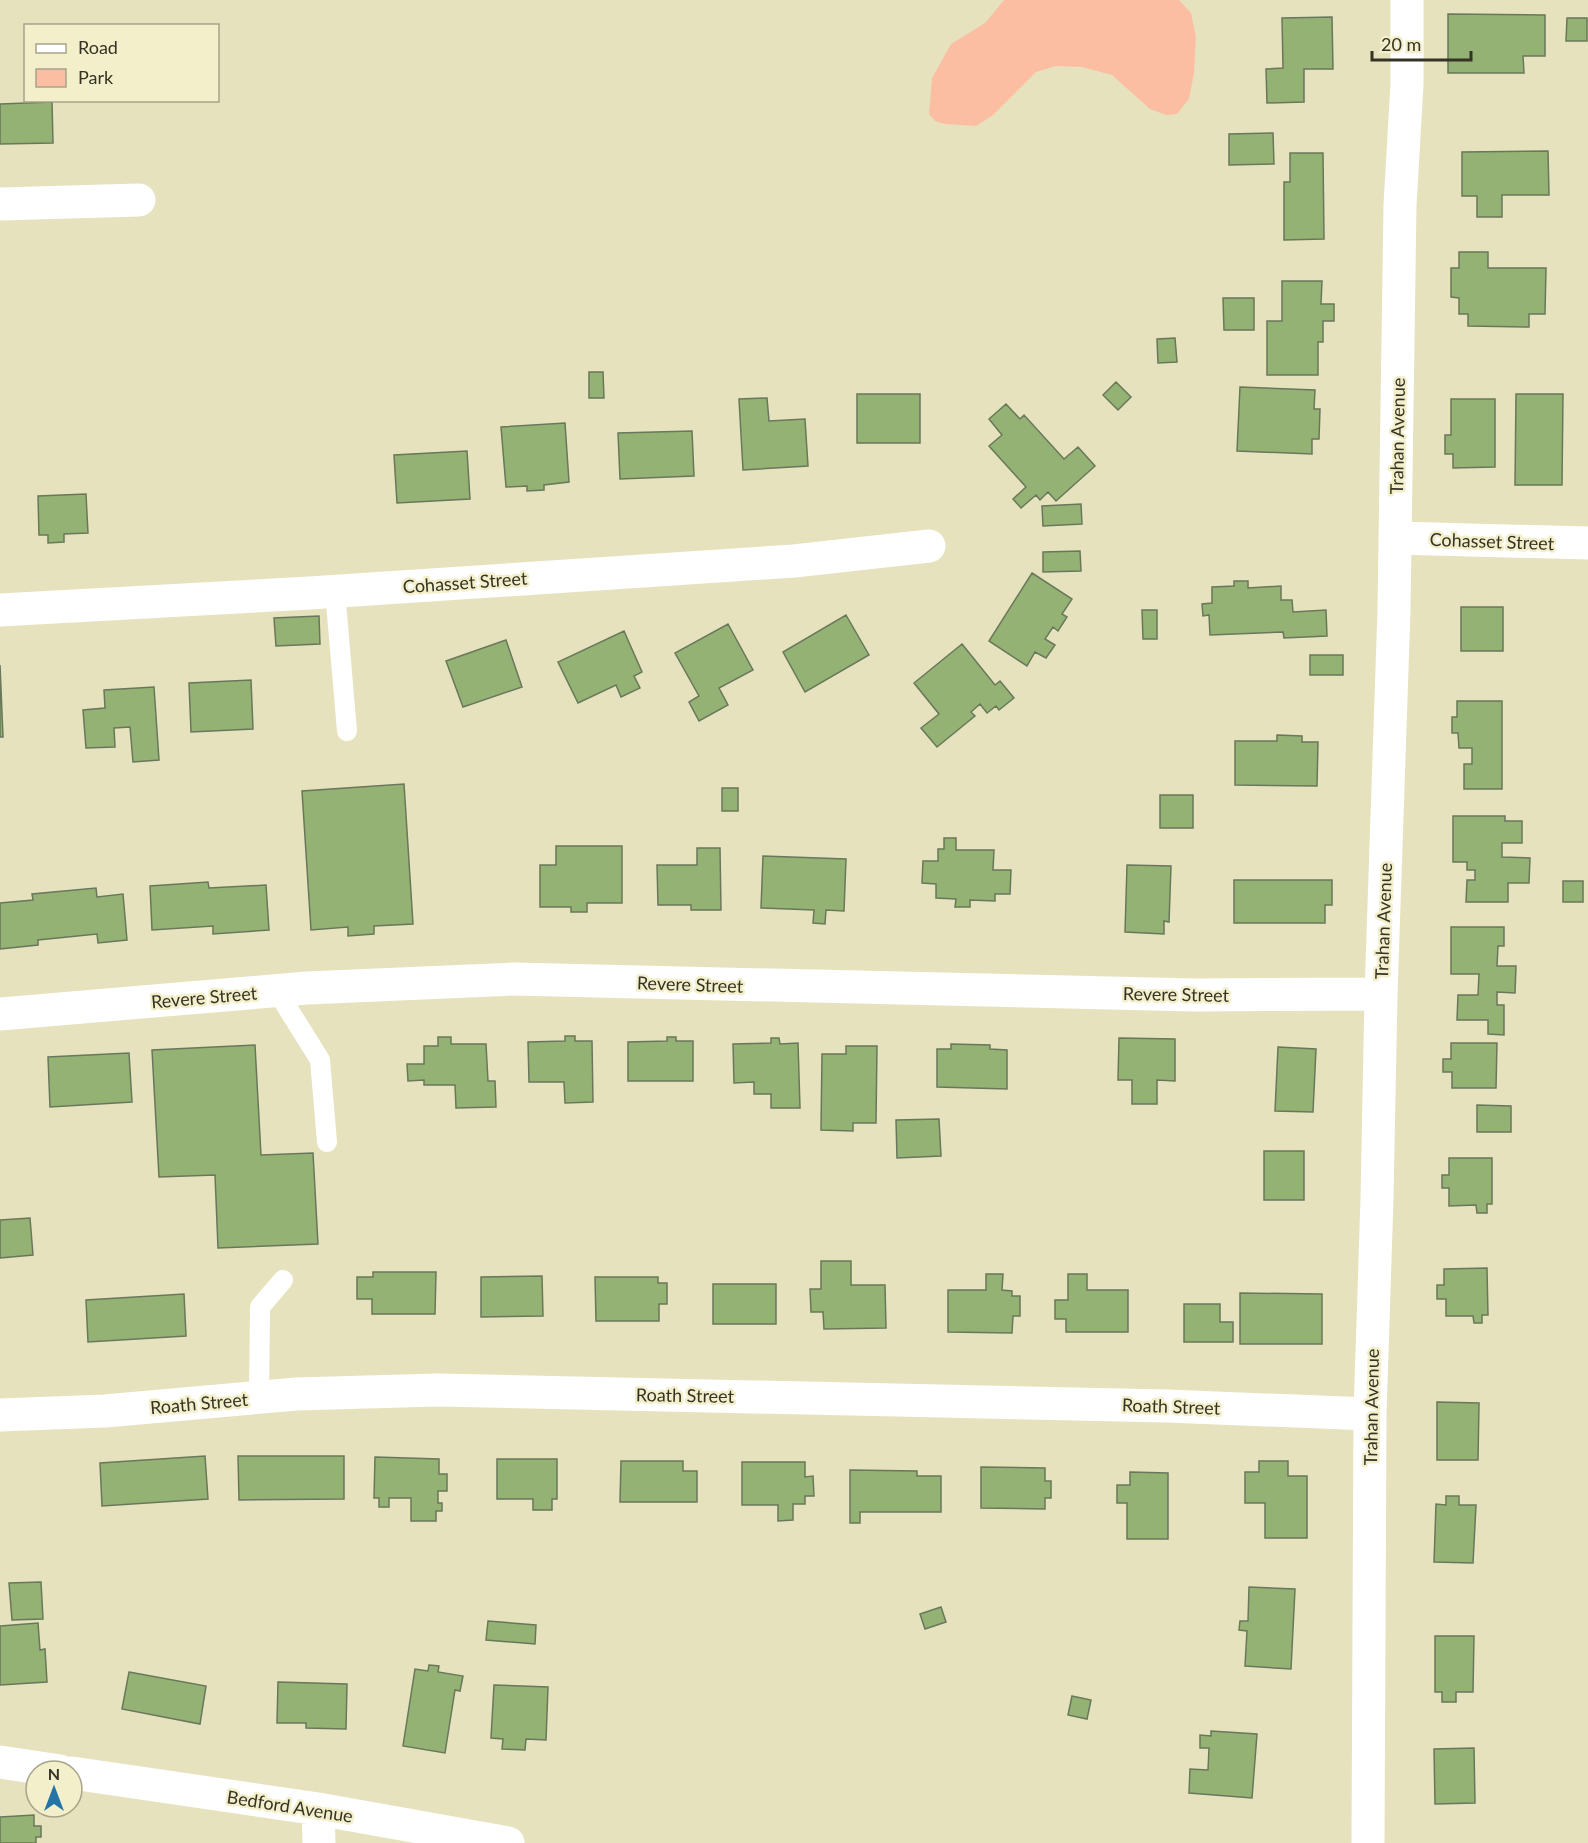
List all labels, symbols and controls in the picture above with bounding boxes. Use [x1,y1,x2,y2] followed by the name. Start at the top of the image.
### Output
[24,24,219,102] legend
[1372,24,1471,62] scale bar
[1381,33,1421,55] text: 20 m
[78,36,118,58] text: Road
[78,66,114,88] text: Park
[1385,377,1409,495] street label: Trahan Avenue
[1429,528,1555,554] street label: Cohasset Street
[402,567,528,597] street label: Cohasset Street
[1370,862,1396,980] street label: Trahan Avenue
[637,971,744,997] street label: Revere Street
[150,981,258,1013] street label: Revere Street
[1123,982,1230,1006] street label: Revere Street
[1359,1348,1383,1466] street label: Trahan Avenue
[636,1383,735,1407] street label: Roath Street
[149,1388,249,1418] street label: Roath Street
[1122,1393,1221,1419] street label: Roath Street
[24,1759,84,1819] north arrow
[48,1764,60,1783] text: N
[225,1785,355,1827] street label: Bedford Avenue

